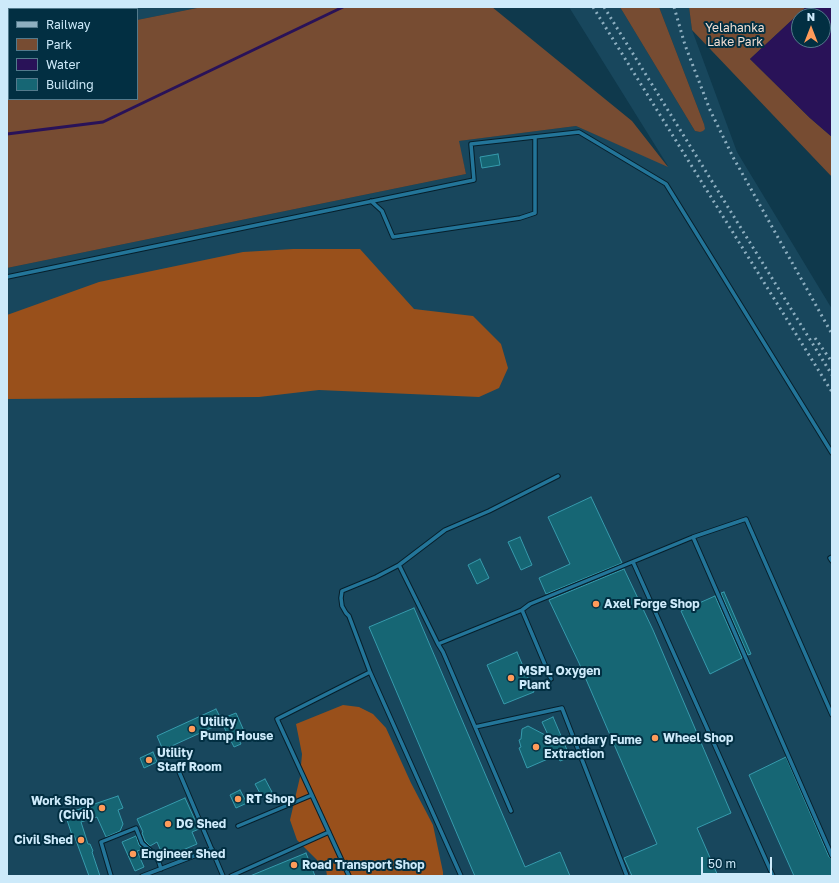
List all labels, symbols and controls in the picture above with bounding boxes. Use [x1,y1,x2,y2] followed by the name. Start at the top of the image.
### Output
[8,8,138,100] legend
[791,8,831,48] north arrow
[807,10,815,23] text: N
[46,17,91,32] text: Railway
[705,21,765,49] park label: Yelahanka Lake Park
[46,37,72,52] text: Park
[46,57,80,72] text: Water
[46,77,94,92] text: Building
[604,597,700,611] place label: Axel Forge Shop
[591,599,601,609] marker: Axel Forge Shop
[519,664,600,692] place label: MSPL Oxygen Plant
[506,673,516,683] marker: MSPL Oxygen Plant
[200,715,273,743] place label: Utility Pump House
[187,724,197,734] marker: Utility Pump House
[663,731,733,745] place label: Wheel Shop
[544,733,642,761] place label: Secondary Fume Extraction
[650,733,660,743] marker: Wheel Shop
[531,742,541,752] marker: Secondary Fume Extraction
[157,746,222,774] place label: Utility Staff Room
[144,755,154,765] marker: Utility Staff Room
[246,792,295,806] place label: RT Shop
[31,794,94,822] place label: Work Shop (Civil)
[233,794,243,804] marker: RT Shop
[97,803,107,813] marker: Work Shop (Civil)
[176,817,226,831] place label: DG Shed
[163,819,173,829] marker: DG Shed
[14,833,73,847] place label: Civil Shed
[76,835,86,845] marker: Civil Shed
[141,847,225,861] place label: Engineer Shed
[128,849,138,859] marker: Engineer Shed
[703,849,774,875] scale bar
[708,856,736,871] text: 50 m
[302,858,425,872] place label: Road Transport Shop
[289,860,299,870] marker: Road Transport Shop

